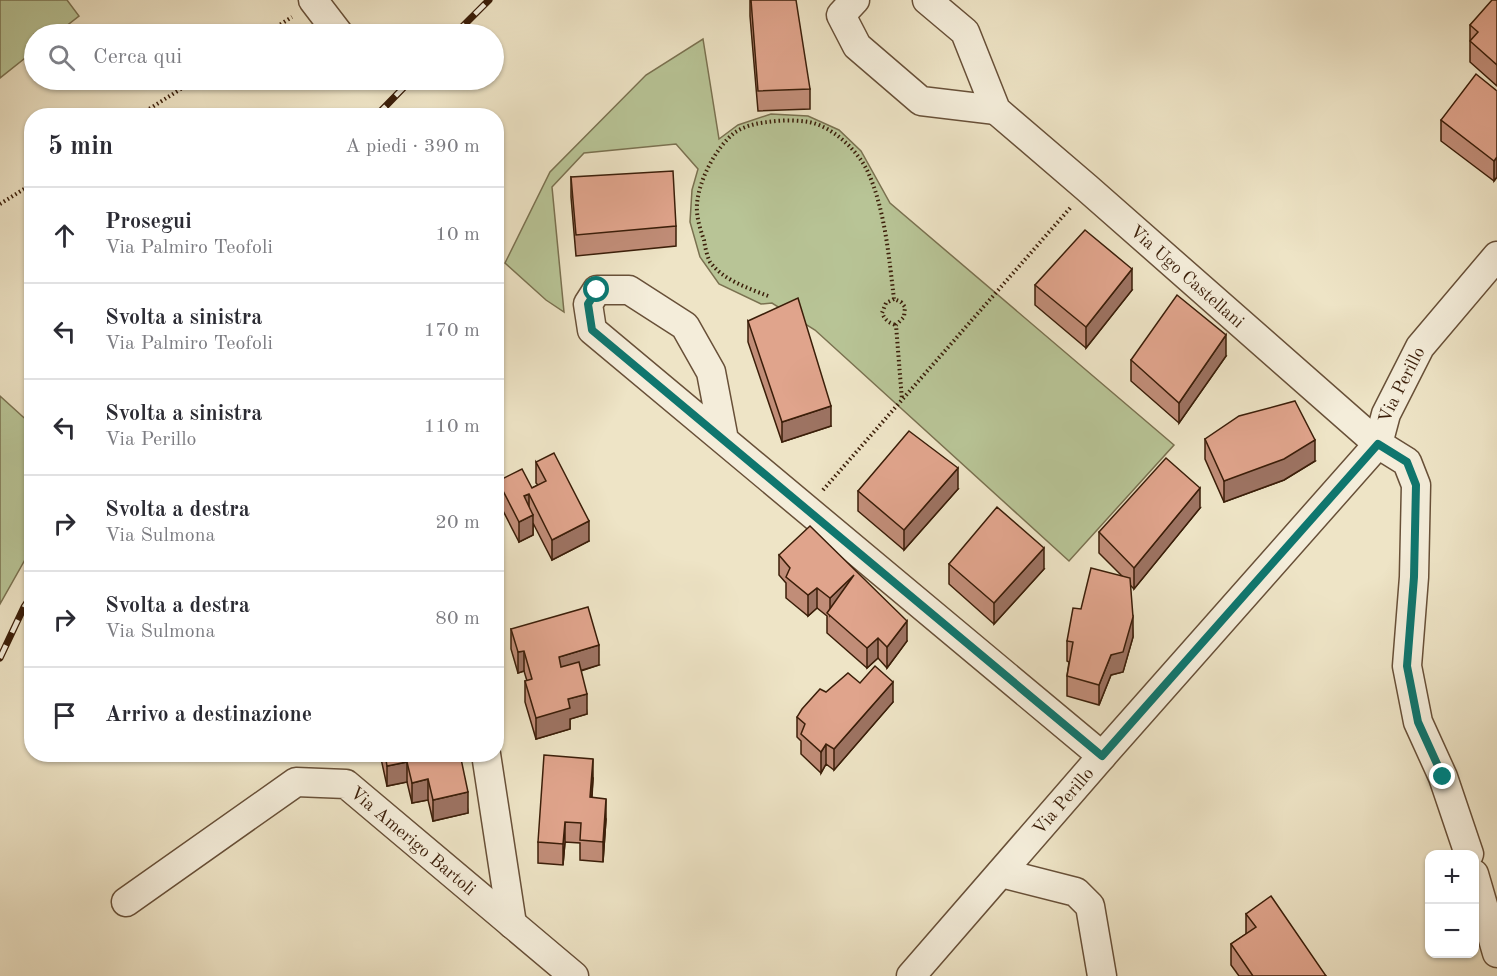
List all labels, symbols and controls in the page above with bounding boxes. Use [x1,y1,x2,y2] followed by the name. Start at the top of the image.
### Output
[24,24,504,90] search box
[45,41,78,74] icon: search
[93,46,182,68] text: Cerca qui
[48,134,113,160] text: 5 min
[345,137,480,157] text: A piedi · 390 m
[105,211,192,233] text: Prosegui
[48,219,81,252] icon: ahead
[1126,222,1247,332] street label: Via Ugo Castellani
[435,225,480,245] text: 10 m
[105,238,273,258] text: Via Palmiro Teofoli
[583,276,609,302] route start
[105,307,263,329] text: Svolta a sinistra
[48,315,81,348] icon: left
[424,321,480,341] text: 170 m
[105,334,273,354] text: Via Palmiro Teofoli
[1376,344,1429,424] street label: Via Perillo
[105,403,263,425] text: Svolta a sinistra
[48,411,81,444] icon: left
[424,417,480,437] text: 110 m
[105,430,197,450] text: Via Perillo
[105,499,250,521] text: Svolta a destra
[48,507,81,540] icon: right
[435,513,480,533] text: 20 m
[105,526,215,546] text: Via Sulmona
[105,595,250,617] text: Svolta a destra
[48,603,81,636] icon: right
[435,609,480,629] text: 80 m
[105,622,215,642] text: Via Sulmona
[48,699,81,732] icon: arrive
[105,704,312,726] text: Arrivo a destinazione
[1429,763,1455,789] route end
[1030,764,1098,839] street label: Via Perillo
[346,784,479,899] street label: Via Amerigo Bartoli
[1425,850,1479,958] map controls
[1425,850,1479,904] button: +
[1425,904,1479,958] button: −

